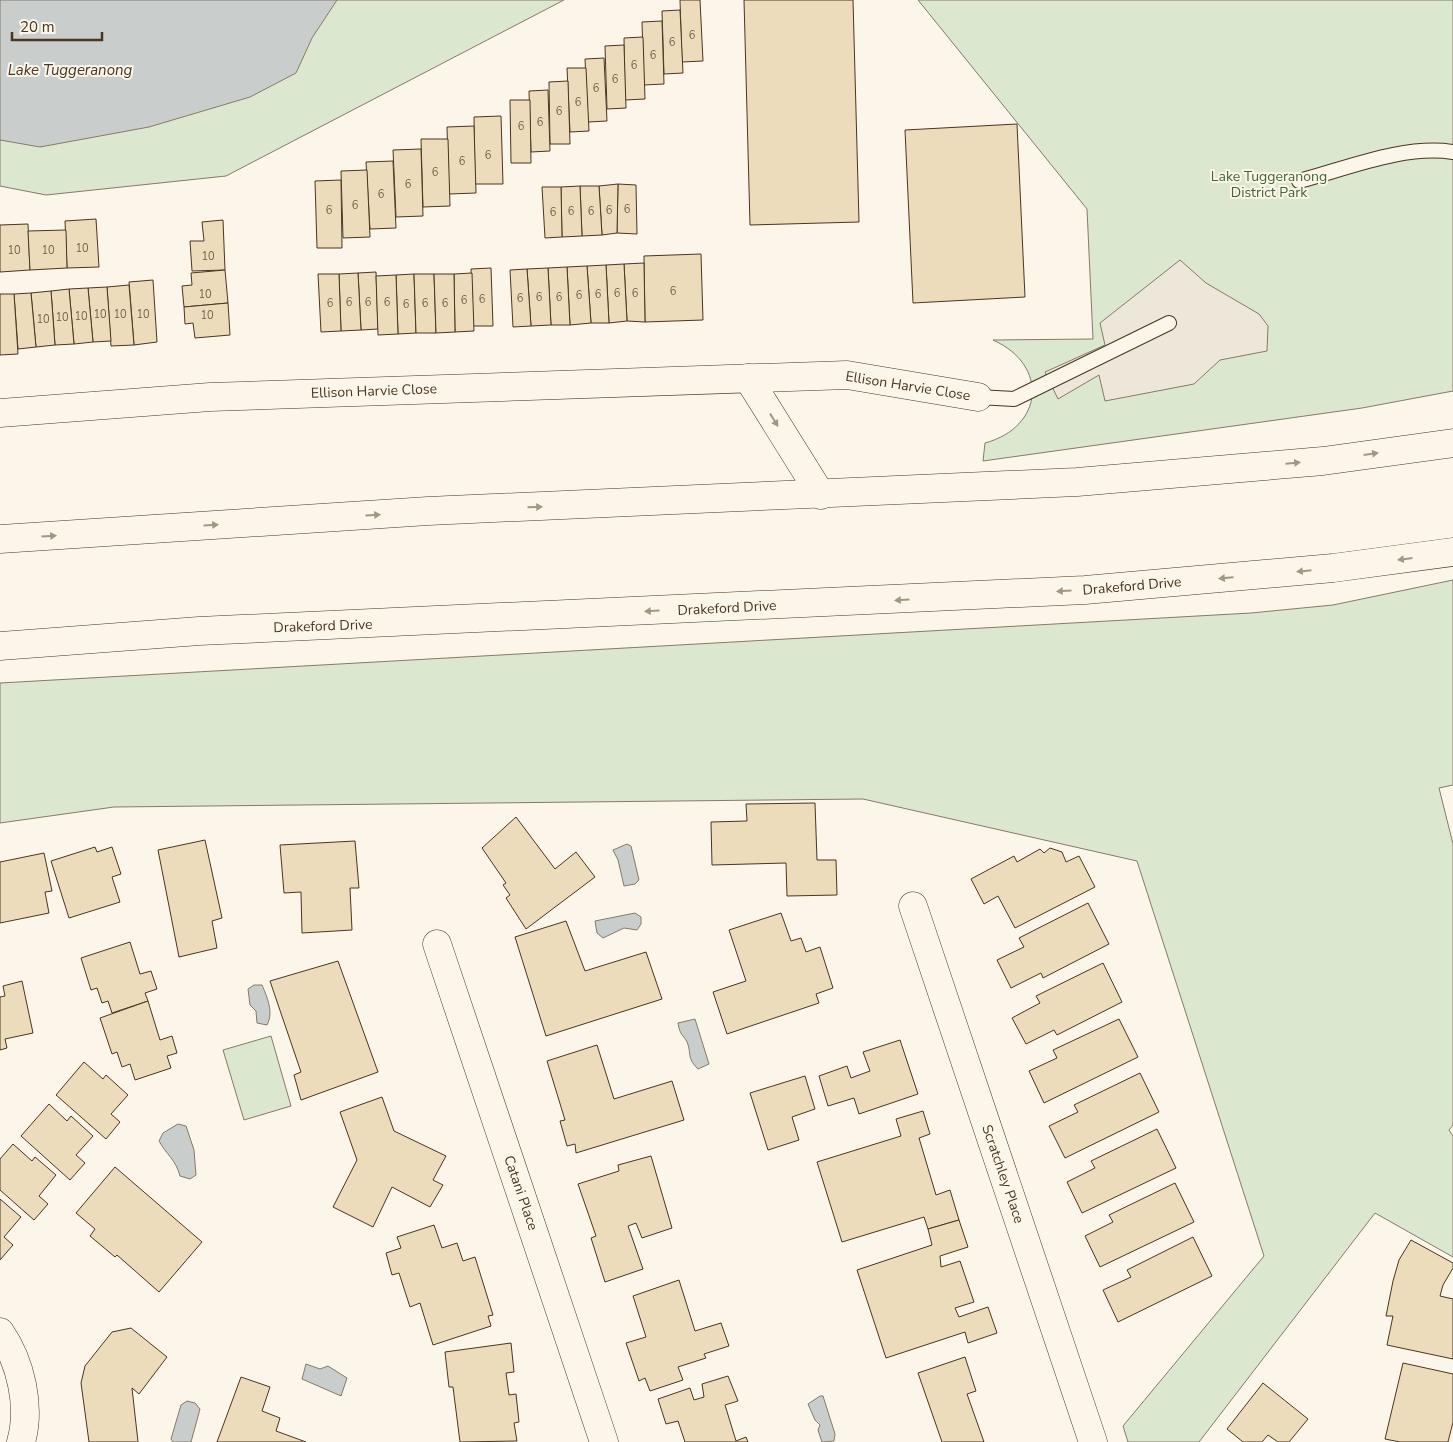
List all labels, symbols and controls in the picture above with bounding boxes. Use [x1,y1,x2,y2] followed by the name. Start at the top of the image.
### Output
[12,10,102,42] scale bar
[20,17,55,37] text: 20 m
[689,28,696,43] house number: 6
[669,35,676,50] house number: 6
[650,48,657,63] house number: 6
[631,58,638,73] house number: 6
[8,60,132,80] water label: Lake Tuggeranong
[612,72,619,87] house number: 6
[593,81,600,96] house number: 6
[575,95,582,110] house number: 6
[556,104,563,119] house number: 6
[537,115,544,130] house number: 6
[518,119,525,134] house number: 6
[485,148,492,163] house number: 6
[459,154,466,169] house number: 6
[432,165,439,180] house number: 6
[1211,167,1327,202] park label: Lake Tuggeranong District Park
[405,177,412,192] house number: 6
[378,187,385,202] house number: 6
[352,198,359,213] house number: 6
[624,202,631,217] house number: 6
[326,203,333,218] house number: 6
[606,203,613,218] house number: 6
[568,204,575,219] house number: 6
[588,204,595,219] house number: 6
[550,205,557,220] house number: 6
[75,241,89,256] house number: 10
[7,243,21,258] house number: 10
[41,243,55,258] house number: 10
[201,249,215,264] house number: 10
[670,284,677,299] house number: 6
[614,286,621,301] house number: 6
[632,286,639,301] house number: 6
[198,287,212,302] house number: 10
[595,287,602,302] house number: 6
[576,288,583,303] house number: 6
[536,290,543,305] house number: 6
[556,290,563,305] house number: 6
[517,291,524,306] house number: 6
[479,292,486,307] house number: 6
[461,293,468,308] house number: 6
[346,295,353,310] house number: 6
[365,295,372,310] house number: 6
[384,295,391,310] house number: 6
[327,296,334,311] house number: 6
[422,296,429,311] house number: 6
[442,296,449,311] house number: 6
[403,297,410,312] house number: 6
[93,307,107,322] house number: 10
[113,307,127,322] house number: 10
[136,307,150,322] house number: 10
[200,308,214,323] house number: 10
[74,309,88,324] house number: 10
[55,310,69,325] house number: 10
[36,312,50,327] house number: 10
[844,367,972,405] street label: Ellison Harvie Close
[311,379,437,403] street label: Ellison Harvie Close
[769,413,779,426] one-way arrow
[1364,450,1380,458] one-way arrow
[1285,459,1301,467] one-way arrow
[528,502,544,510] one-way arrow
[365,510,381,518] one-way arrow
[203,521,219,529] one-way arrow
[41,531,57,539] one-way arrow
[1396,555,1412,563] one-way arrow
[1296,567,1312,575] one-way arrow
[1082,572,1182,600] street label: Drakeford Drive
[1218,574,1234,582] one-way arrow
[1056,587,1072,595] one-way arrow
[677,596,777,620] street label: Drakeford Drive
[894,596,910,604] one-way arrow
[644,608,660,616] one-way arrow
[273,615,373,637] street label: Drakeford Drive
[977,1122,1029,1226] street label: Scratchley Place
[499,1153,543,1233] street label: Catani Place

